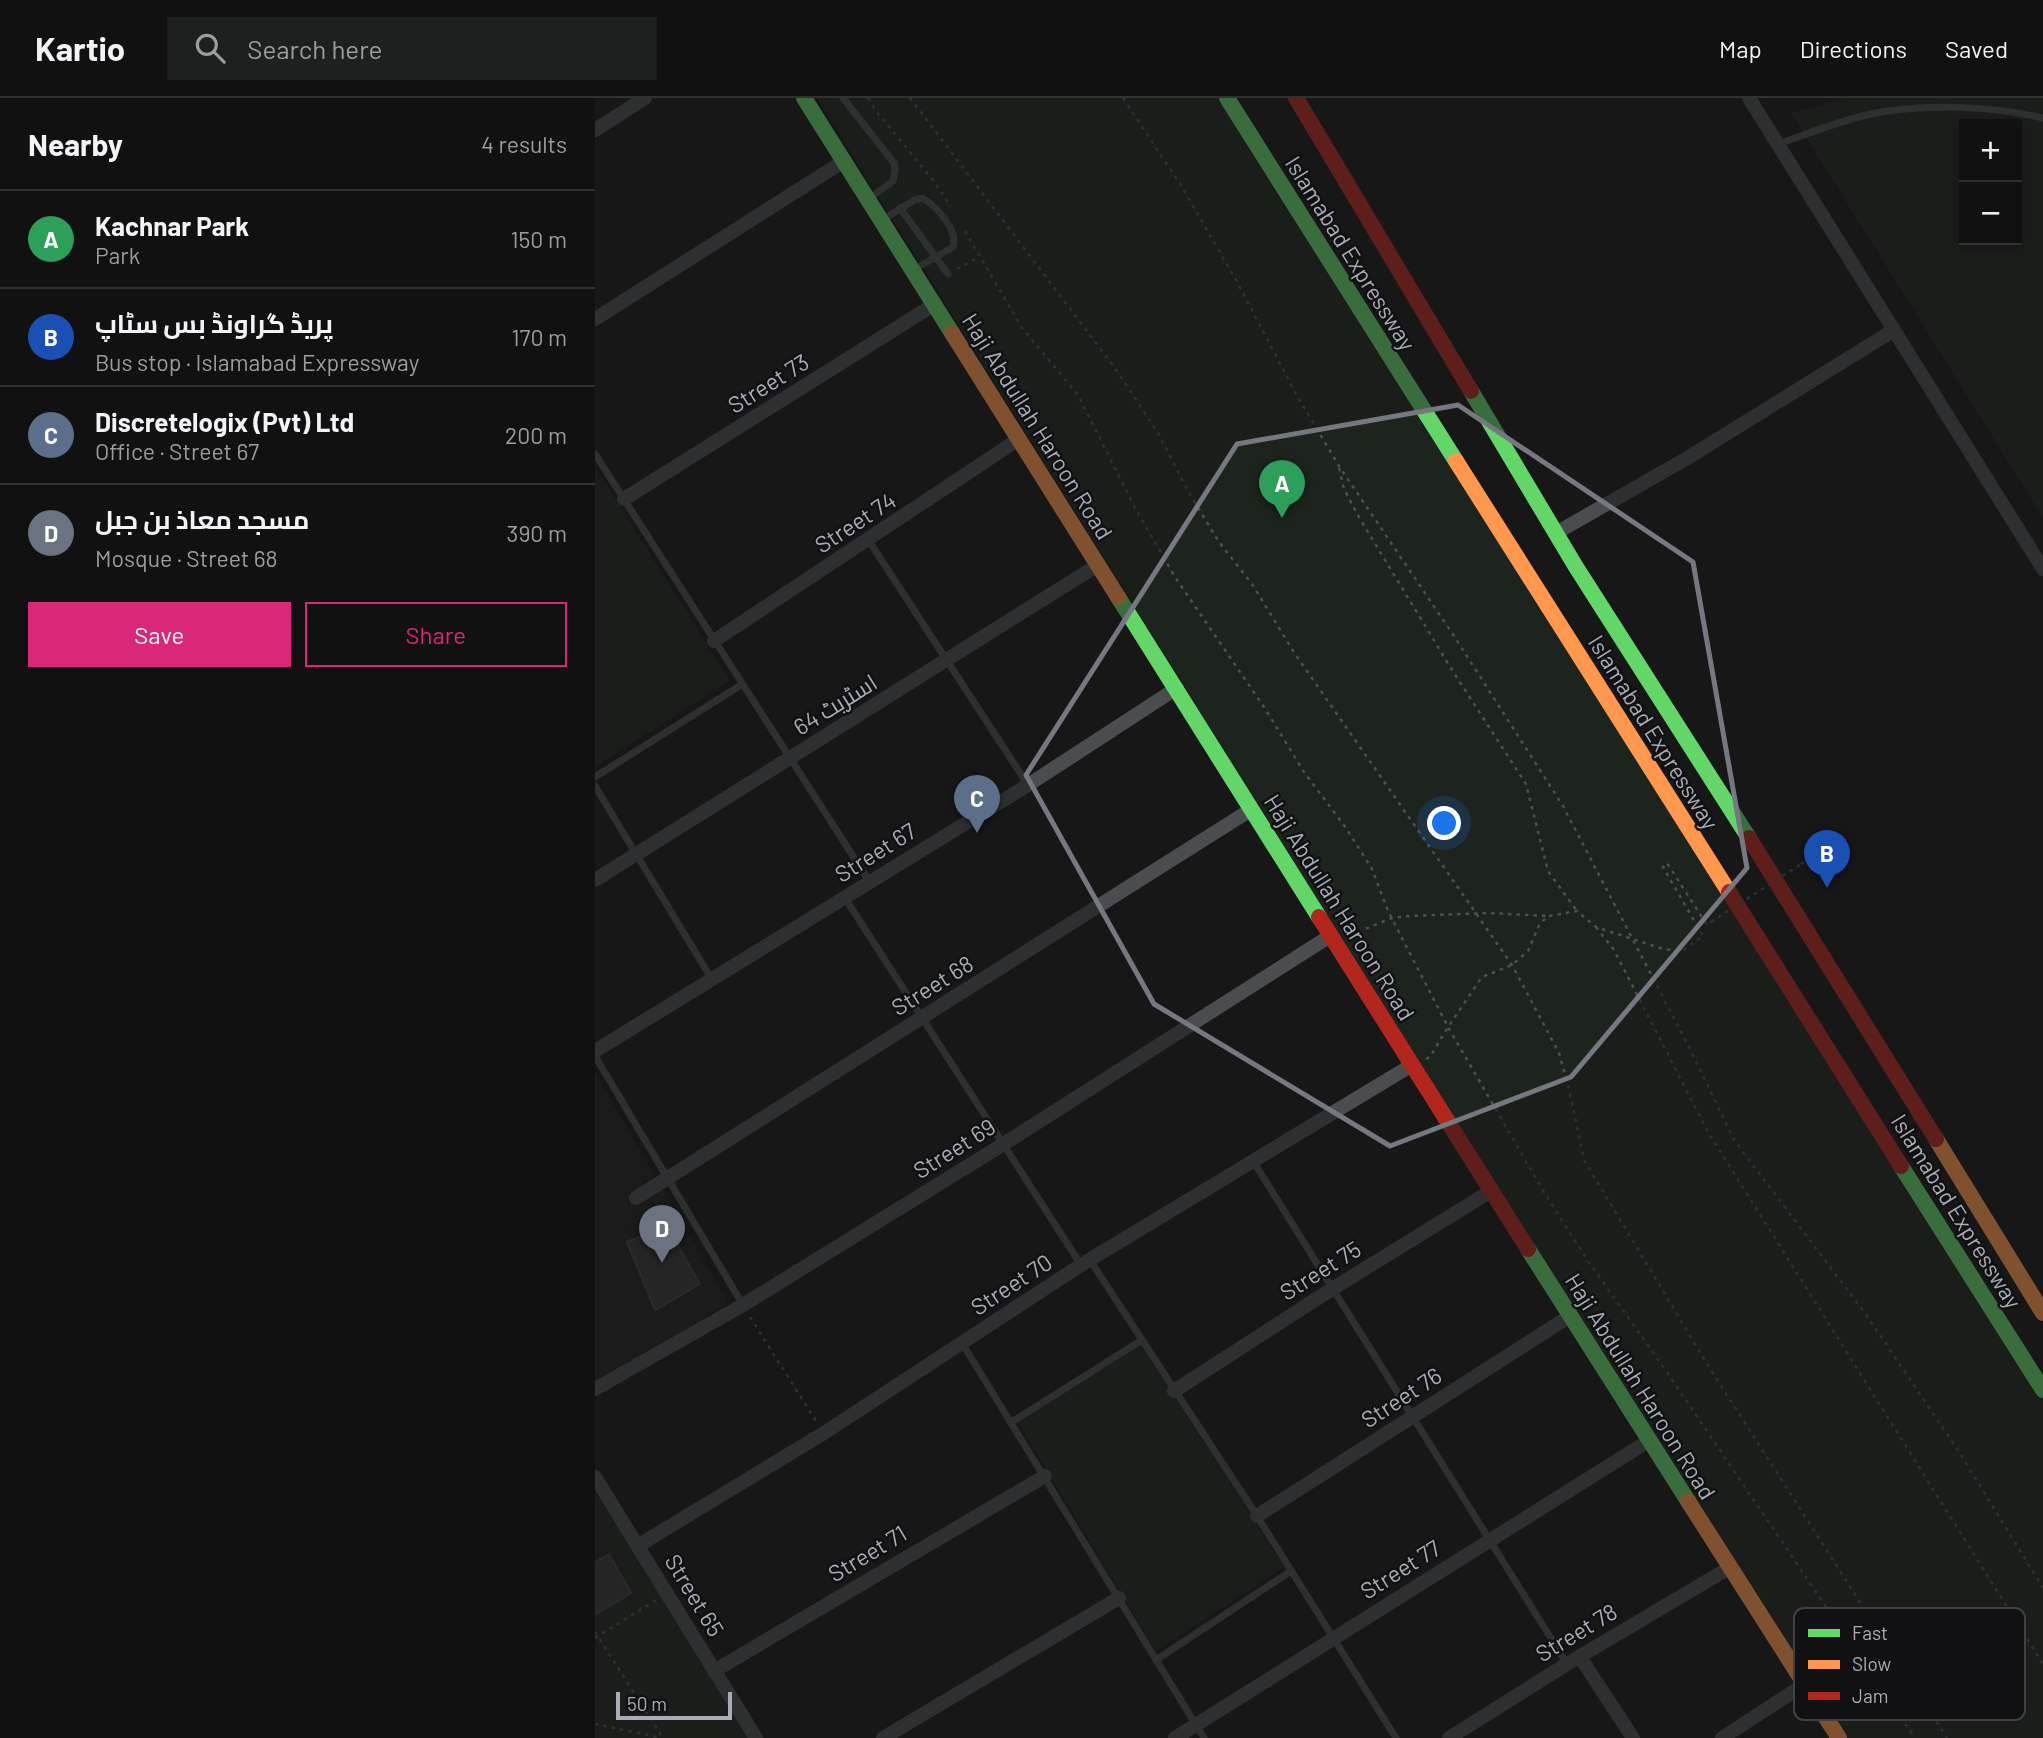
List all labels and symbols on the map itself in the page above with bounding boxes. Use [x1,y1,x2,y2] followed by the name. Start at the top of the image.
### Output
[1280,151,1422,356] street label: Islamabad Expressway
[957,308,1119,544] street label: Haji Abdullah Haroon Road
[722,347,814,419] street label: Street 73
[1259,460,1305,518] pin: A
[809,485,901,559] street label: Street 74
[1583,630,1725,835] street label: Islamabad Expressway
[788,668,882,740] street label: اسٹریٹ 64
[954,775,1000,833] pin: C
[1259,789,1421,1025] street label: Haji Abdullah Haroon Road
[1427,806,1461,840] your location
[829,816,921,888] street label: Street 67
[1804,830,1850,888] pin: B
[886,949,978,1021] street label: Street 68
[1886,1109,2028,1314] street label: Islamabad Expressway
[908,1112,1000,1184] street label: Street 69
[639,1205,685,1263] pin: D
[1274,1234,1366,1306] street label: Street 75
[965,1247,1057,1321] street label: Street 70
[1560,1268,1722,1504] street label: Haji Abdullah Haroon Road
[1356,1361,1446,1433] street label: Street 76
[823,1519,911,1587] street label: Street 71
[1355,1533,1445,1604] street label: Street 77
[660,1549,730,1641] street label: Street 65
[1530,1597,1622,1667] street label: Street 78
[1794,1608,2025,1720] legend
[1852,1621,1888,1644] text: Fast
[1852,1652,1891,1675] text: Slow
[1852,1684,1888,1707] text: Jam
[616,1689,731,1721] scale bar

